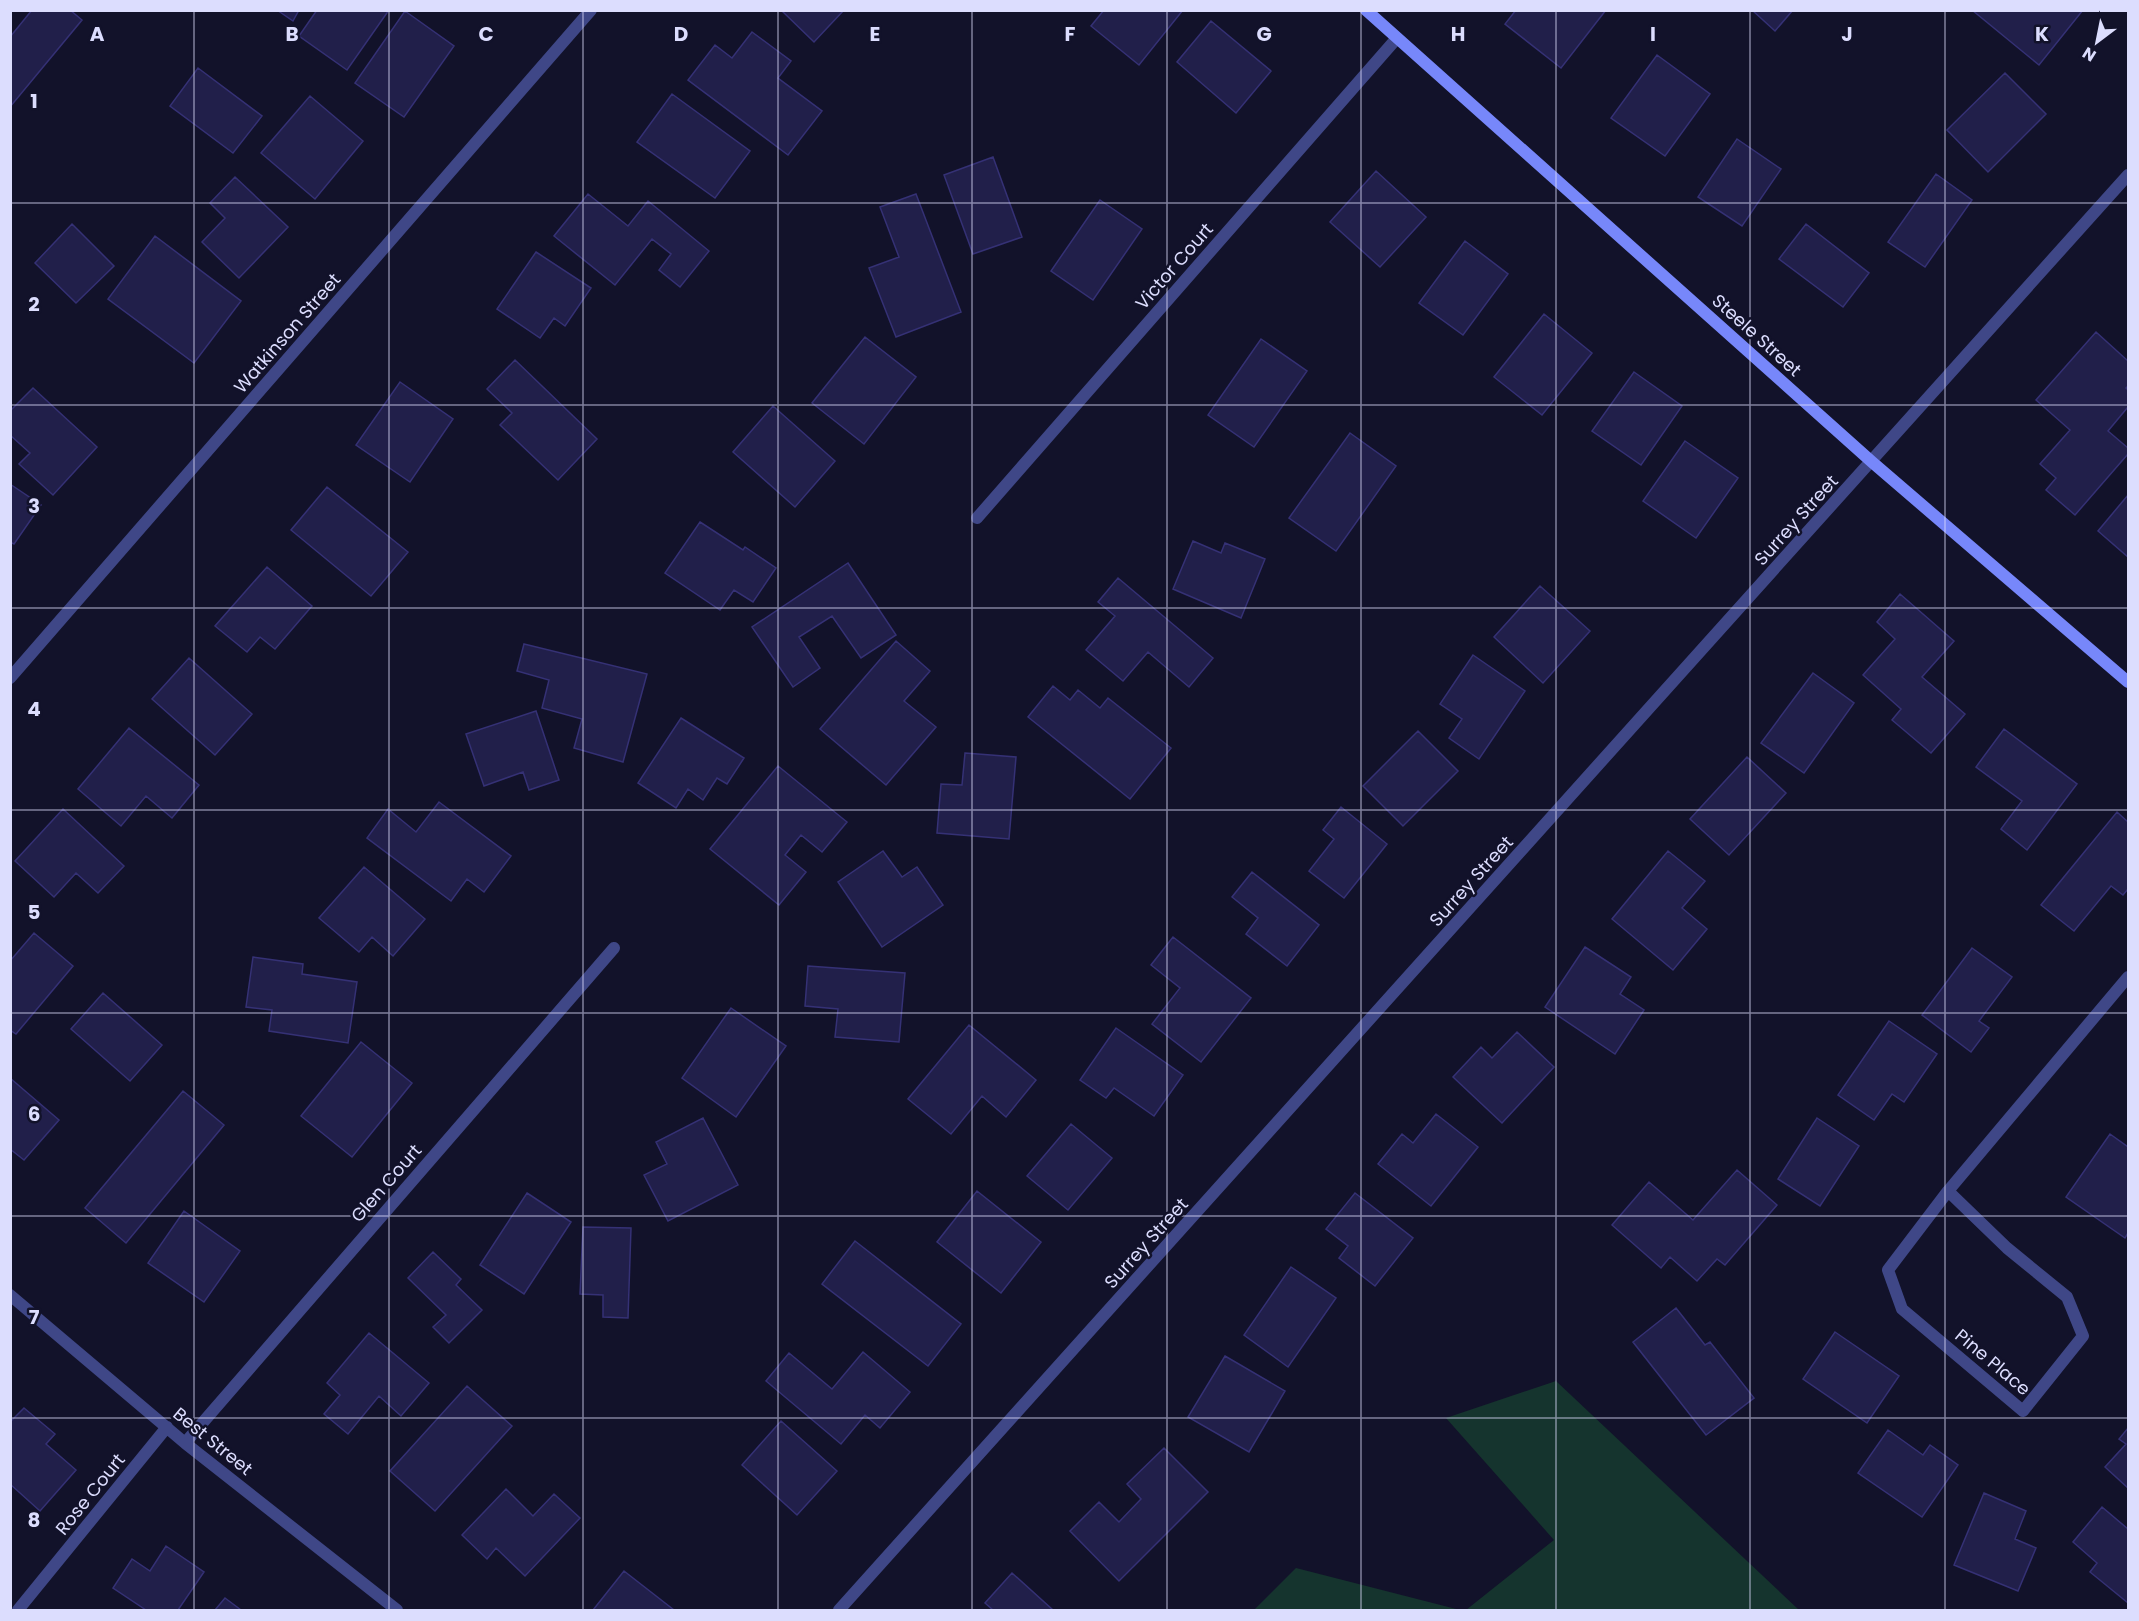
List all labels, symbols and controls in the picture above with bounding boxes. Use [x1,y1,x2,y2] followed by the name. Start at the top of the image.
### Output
[2067,12,2127,72] north arrow
[90,20,105,48] text: A
[285,20,299,48] text: B
[478,20,494,48] text: C
[674,20,688,48] text: D
[870,20,880,48] text: E
[1065,20,1076,48] text: F
[1256,20,1272,48] text: G
[1451,20,1465,48] text: H
[1650,20,1656,48] text: I
[1841,20,1853,48] text: J
[2035,20,2049,48] text: K
[2078,41,2101,67] text: N
[30,87,38,115] text: 1
[1129,217,1219,315] street label: Victor Court
[228,268,346,398] street label: Watkinson Street
[1707,288,1807,382] street label: Steele Street
[28,290,40,318] text: 2
[1748,469,1844,571] street label: Surrey Street
[28,492,40,520] text: 3
[27,695,41,723] text: 4
[1423,830,1519,932] street label: Surrey Street
[28,898,41,926] text: 5
[28,1100,40,1128] text: 6
[345,1139,427,1227] street label: Glen Court
[1098,1192,1194,1294] street label: Surrey Street
[29,1303,40,1331] text: 7
[1950,1323,2036,1401] street label: Pine Place
[168,1401,258,1481] street label: Best Street
[49,1448,131,1540] street label: Rose Court
[28,1506,40,1534] text: 8

